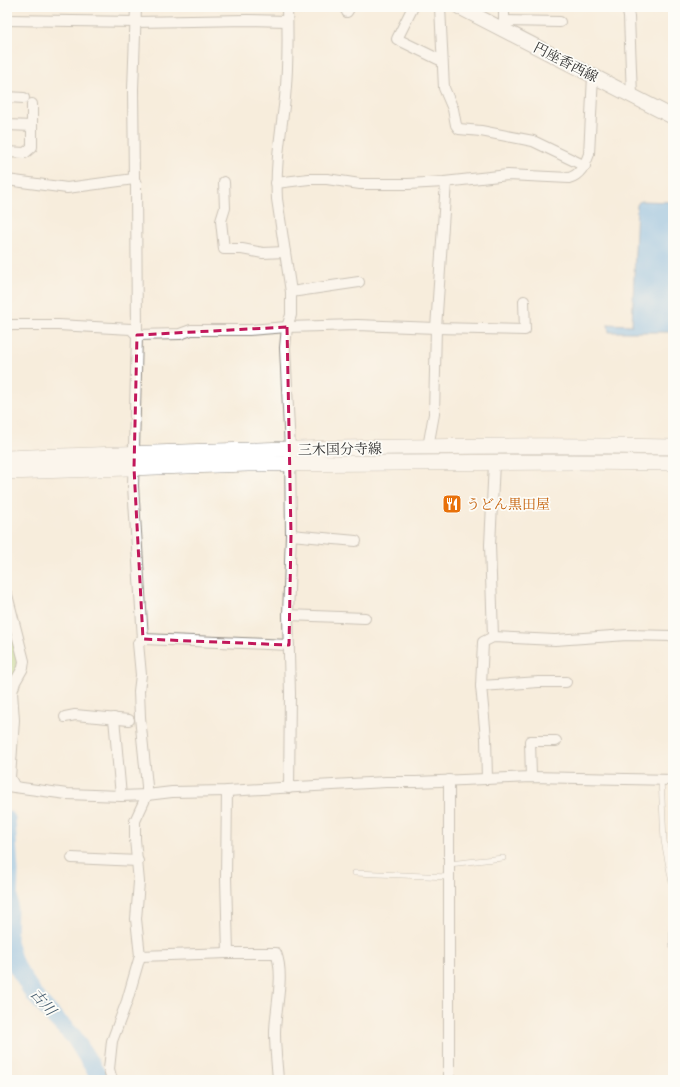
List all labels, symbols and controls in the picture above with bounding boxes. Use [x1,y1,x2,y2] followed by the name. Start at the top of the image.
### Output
[531,39,601,86] street label: 円座香西線
[298,440,382,459] street label: 三木国分寺線
[441,493,463,515] restaurant icon: うどん黒田屋
[466,496,550,513] place label: うどん黒田屋
[26,985,61,1021] water label: 古川

